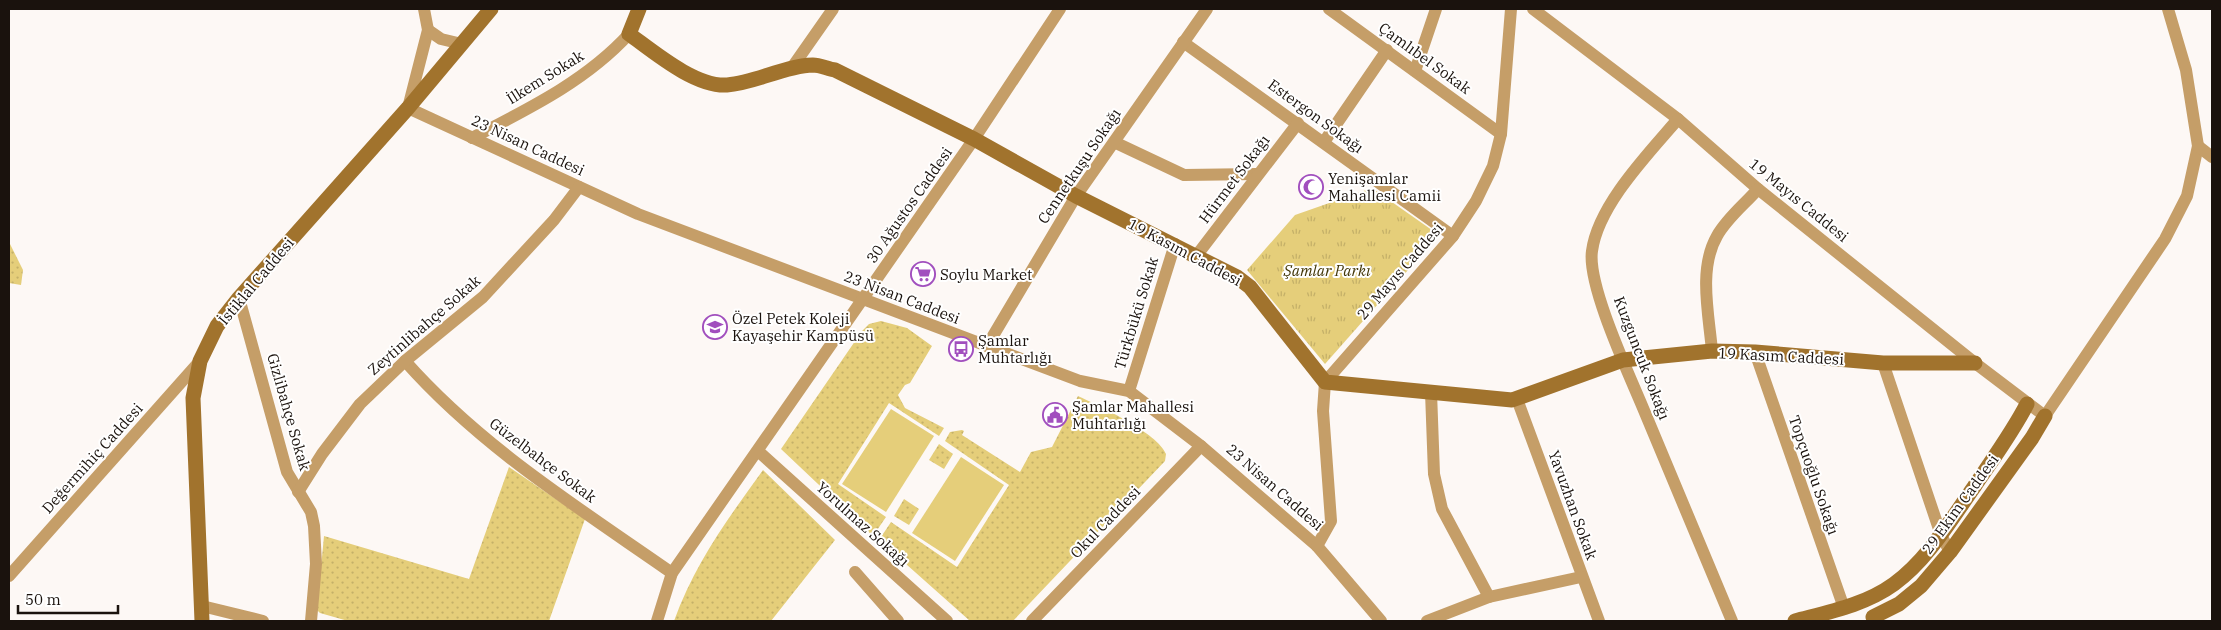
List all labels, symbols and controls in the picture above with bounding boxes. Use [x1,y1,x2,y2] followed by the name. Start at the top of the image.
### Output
[1375,18,1475,98] street label: Çamlıbel Sokak
[503,46,587,108] street label: İlkem Sokak
[1265,75,1368,157] street label: Estergon Sokağı
[1033,104,1125,227] street label: Cennetkuşu Sokağı
[468,110,588,180] street label: 23 Nisan Caddesi
[1195,131,1274,227] street label: Hürmet Sokağı
[862,143,956,267] street label: 30 Ağustos Caddesi
[1746,154,1853,246] street label: 19 Mayıs Caddesi
[1328,169,1441,205] place label: Yenişamlar Mahallesi Camii
[1298,174,1324,200] mosque icon: Yenişamlar Mahallesi Camii
[1125,214,1245,290] street label: 19 Kasım Caddesi
[1353,218,1447,323] street label: 29 Mayıs Caddesi
[214,233,298,328] street label: İstiklal Caddesi
[1110,254,1162,372] street label: Türkbükü Sokak
[910,261,936,287] supermarket icon: Soylu Market
[1283,261,1371,280] park label: Şamlar Parkı
[940,265,1032,284] place label: Soylu Market
[841,266,963,328] street label: 23 Nisan Caddesi
[364,271,484,379] street label: Zeytinlibahçe Sokak
[1610,294,1674,423] street label: Kuzguncuk Sokağı
[732,309,874,345] place label: Özel Petek Koleji Kayaşehir Kampüsü
[702,314,728,340] school or university icon: Özel Petek Koleji Kayaşehir Kampüsü
[978,331,1052,367] place label: Şamlar Muhtarlığı
[948,336,974,362] bus stop icon: Şamlar Muhtarlığı
[1718,343,1845,369] street label: 19 Kasım Caddesi
[263,351,315,473] street label: Gizlibahçe Sokak
[1072,397,1194,433] place label: Şamlar Mahallesi Muhtarlığı
[37,399,147,517] street label: Değermihiç Caddesi
[1042,402,1068,428] public building icon: Şamlar Mahallesi Muhtarlığı
[1785,413,1843,537] street label: Topçuoğlu Sokağı
[486,414,600,507] street label: Güzelbahçe Sokak
[1223,440,1328,535] street label: 23 Nisan Caddesi
[1544,448,1602,562] street label: Yavuzhan Sokak
[1917,450,2003,558] street label: 29 Ekim Caddesi
[813,477,914,571] street label: Yorulmaz Sokağı
[1066,482,1144,562] street label: Okul Caddesi
[18,582,118,614] scale bar
[25,590,61,609] text: 50 m

